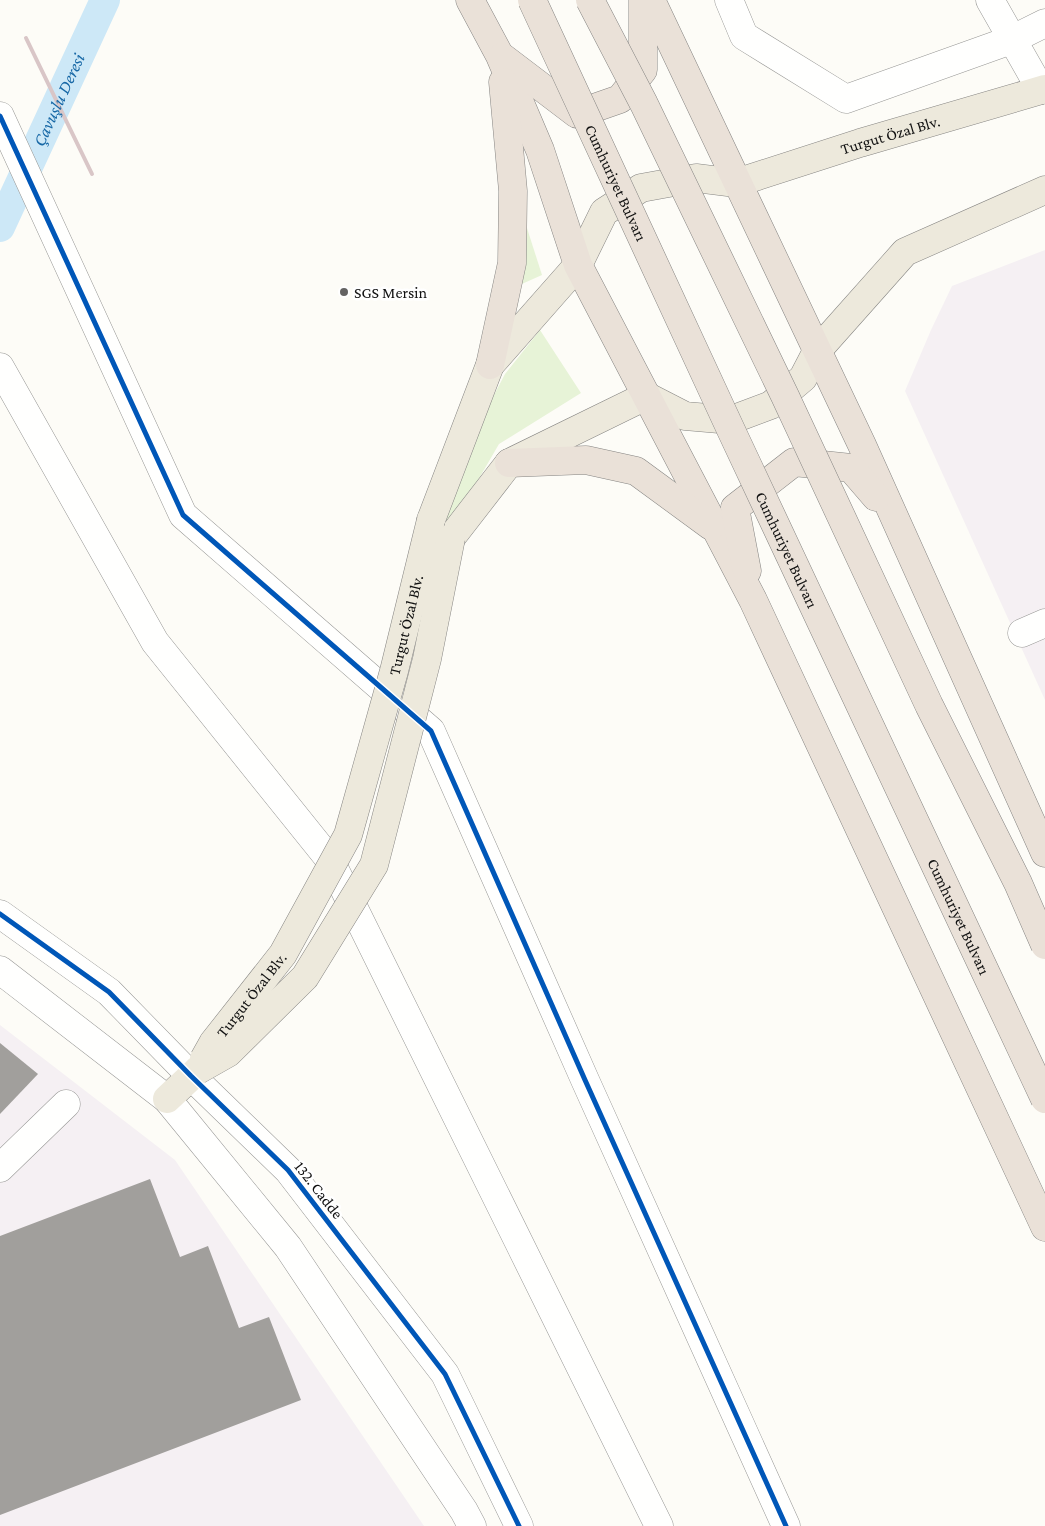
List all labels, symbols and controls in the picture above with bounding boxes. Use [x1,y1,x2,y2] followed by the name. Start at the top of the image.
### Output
[29,50,89,149] water label: Çavuşlu Deresi
[838,112,942,157] street label: Turgut Özal Blv.
[582,122,651,243] street label: Cumhuriyet Bulvarı
[354,284,427,301] place label: SGS Mersin
[338,286,350,298] marker: SGS Mersin
[753,489,822,610] street label: Cumhuriyet Bulvarı
[385,573,426,677] street label: Turgut Özal Blv.
[925,856,994,977] street label: Cumhuriyet Bulvarı
[213,949,289,1040] street label: Turgut Özal Blv.
[291,1158,347,1222] street label: 132. Cadde

